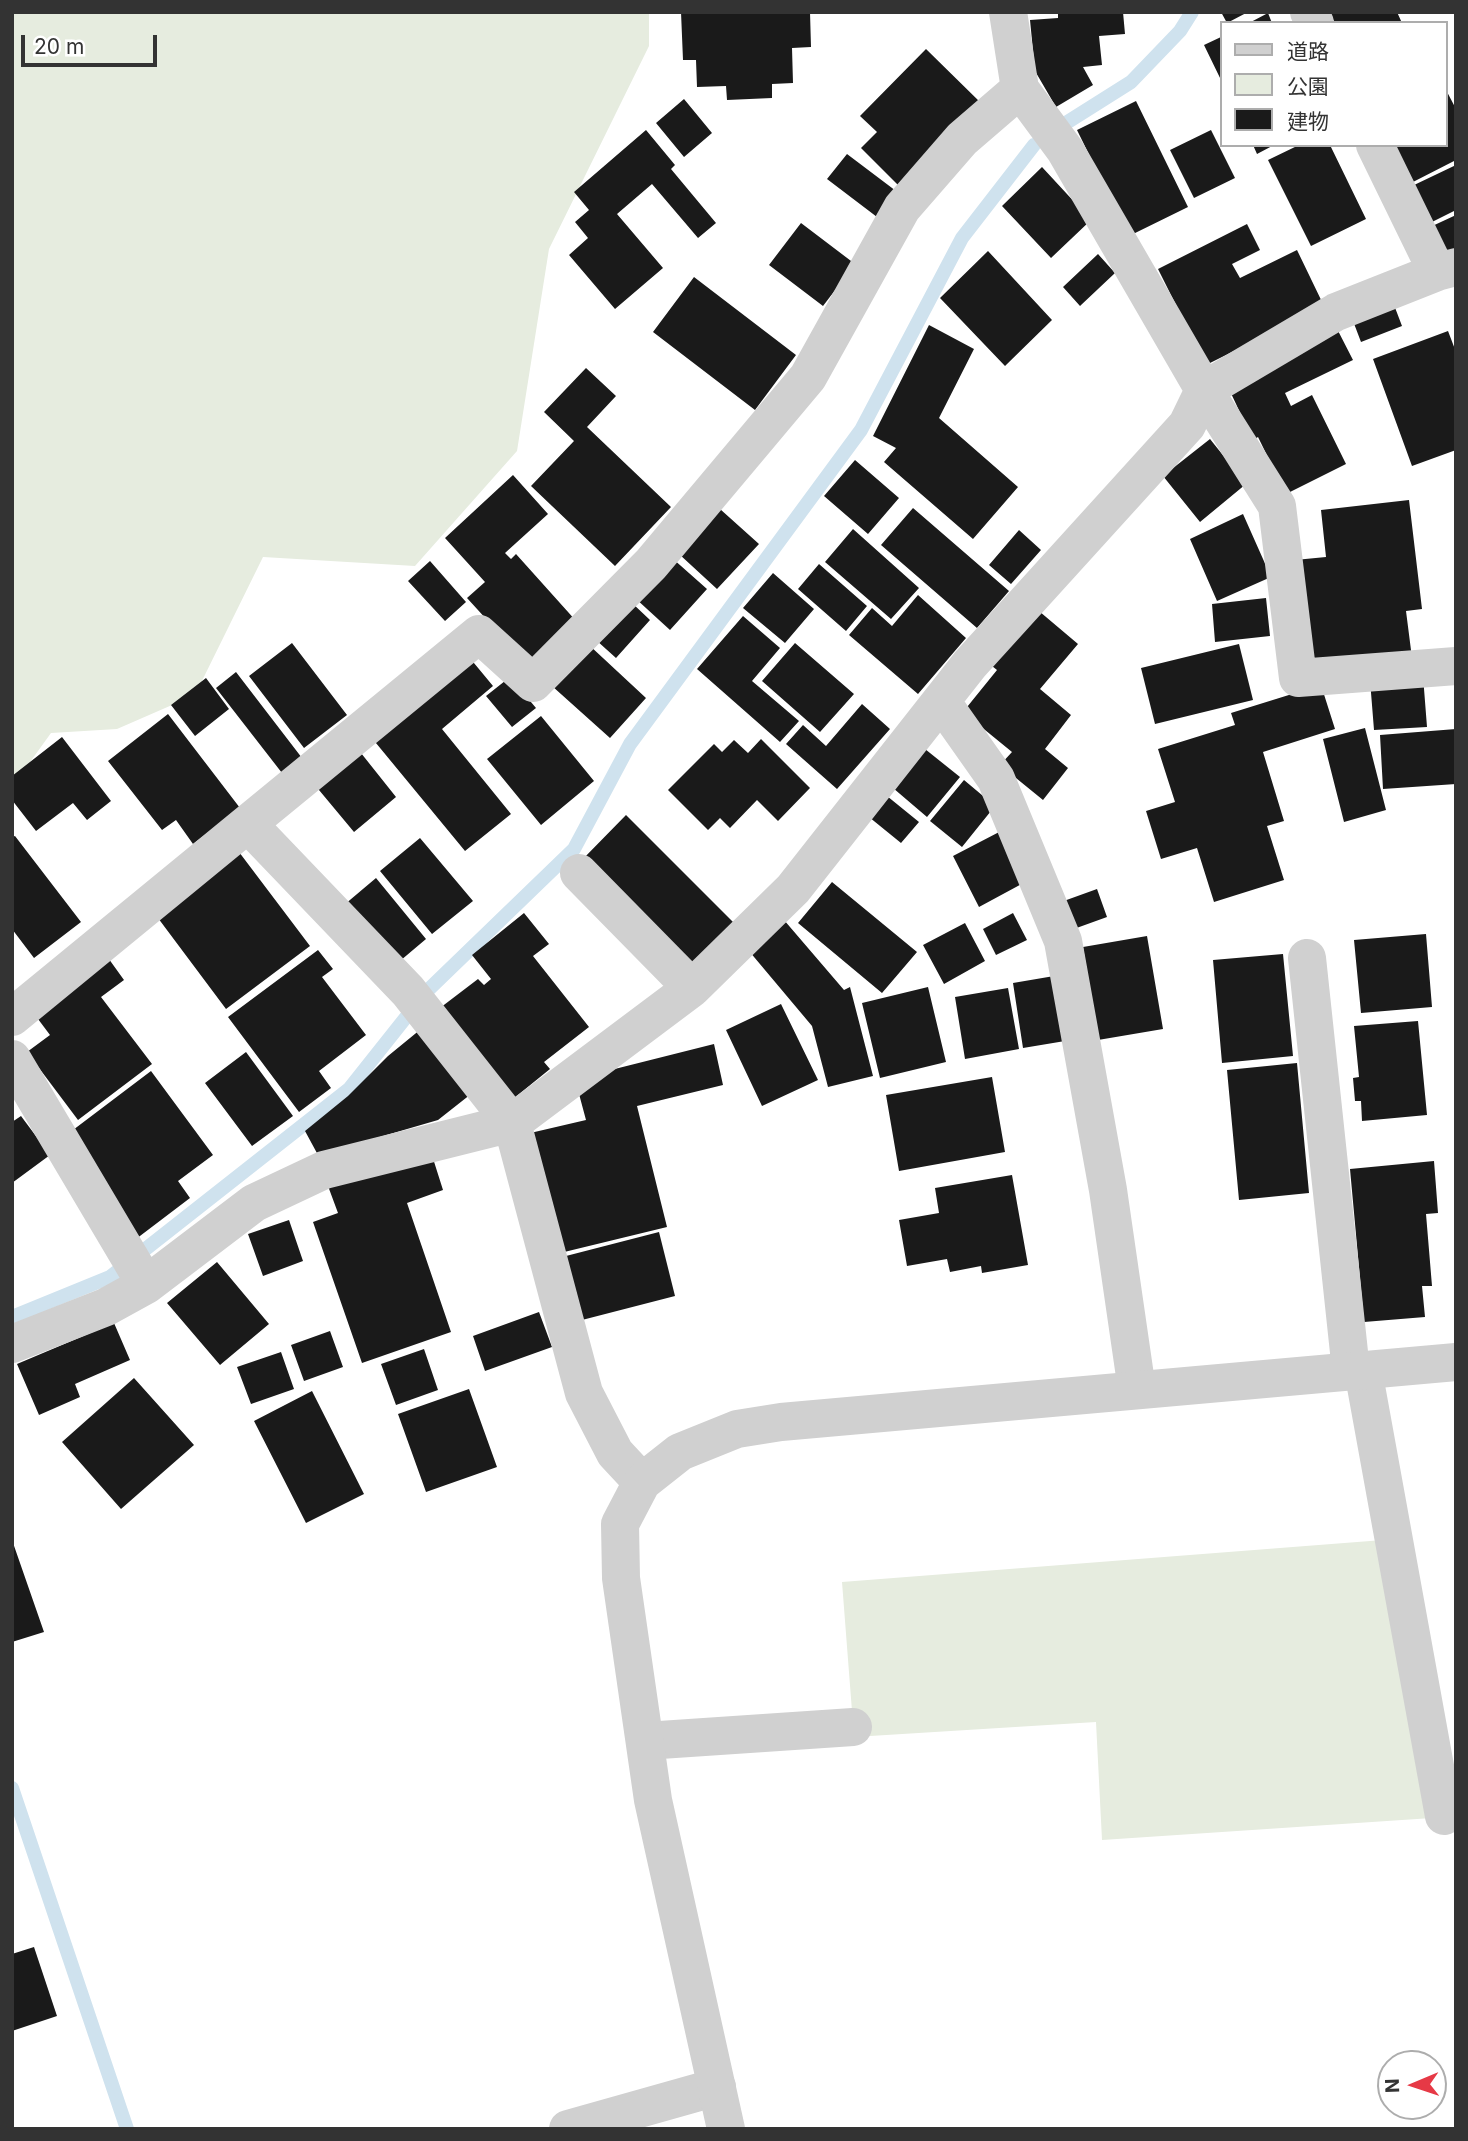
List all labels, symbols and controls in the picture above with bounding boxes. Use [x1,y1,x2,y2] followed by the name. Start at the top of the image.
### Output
[24,21,161,65] scale bar
[1220,21,1447,147] legend
[34,34,84,59] text: 20 m
[1287,39,1329,64] text: 道路
[1287,74,1329,99] text: 公園
[1287,109,1329,134] text: 建物
[1377,2050,1447,2120] north arrow
[1381,2078,1404,2093] text: N

